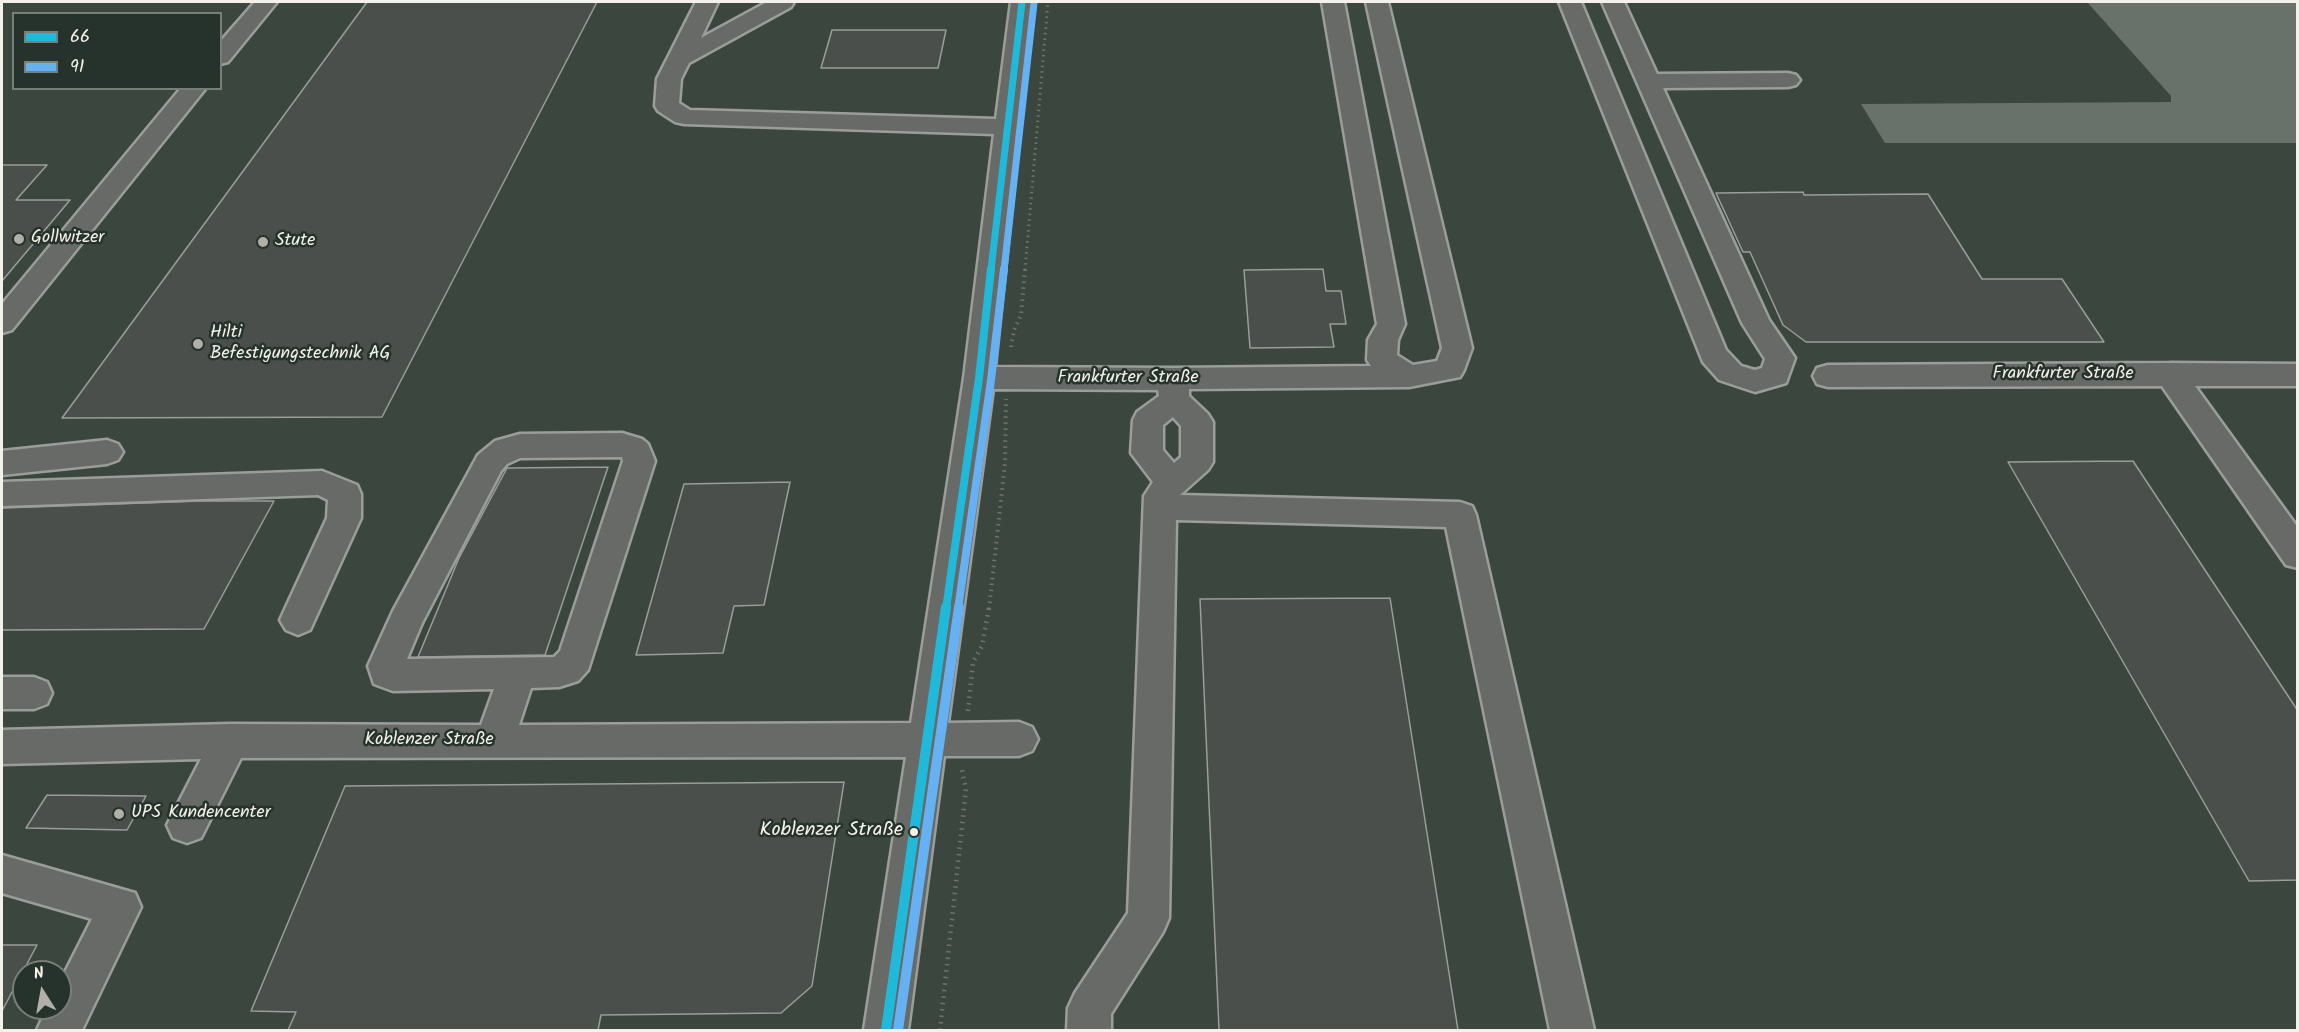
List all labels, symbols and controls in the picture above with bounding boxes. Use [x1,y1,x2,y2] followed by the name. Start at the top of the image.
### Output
[12,12,222,90] legend
[70,23,90,52] text: 66
[70,53,84,82] text: 91
[31,228,104,250] place label: Gollwitzer
[275,231,315,253] place label: Stute
[12,232,26,246] marker: Gollwitzer
[256,235,270,249] marker: Stute
[210,323,391,366] place label: Hilti Befestigungstechnik AG
[191,337,205,351] marker: Hilti Befestigungstechnik AG
[1992,364,2134,386] street label: Frankfurter Straße
[1057,368,1199,390] street label: Frankfurter Straße
[364,730,494,752] street label: Koblenzer Straße
[131,803,271,825] place label: UPS Kundencenter
[112,807,126,821] marker: UPS Kundencenter
[760,820,903,844] place label: Koblenzer Straße
[908,826,920,838] marker: Koblenzer Straße
[12,960,72,1020] north arrow
[31,961,46,987] text: N

